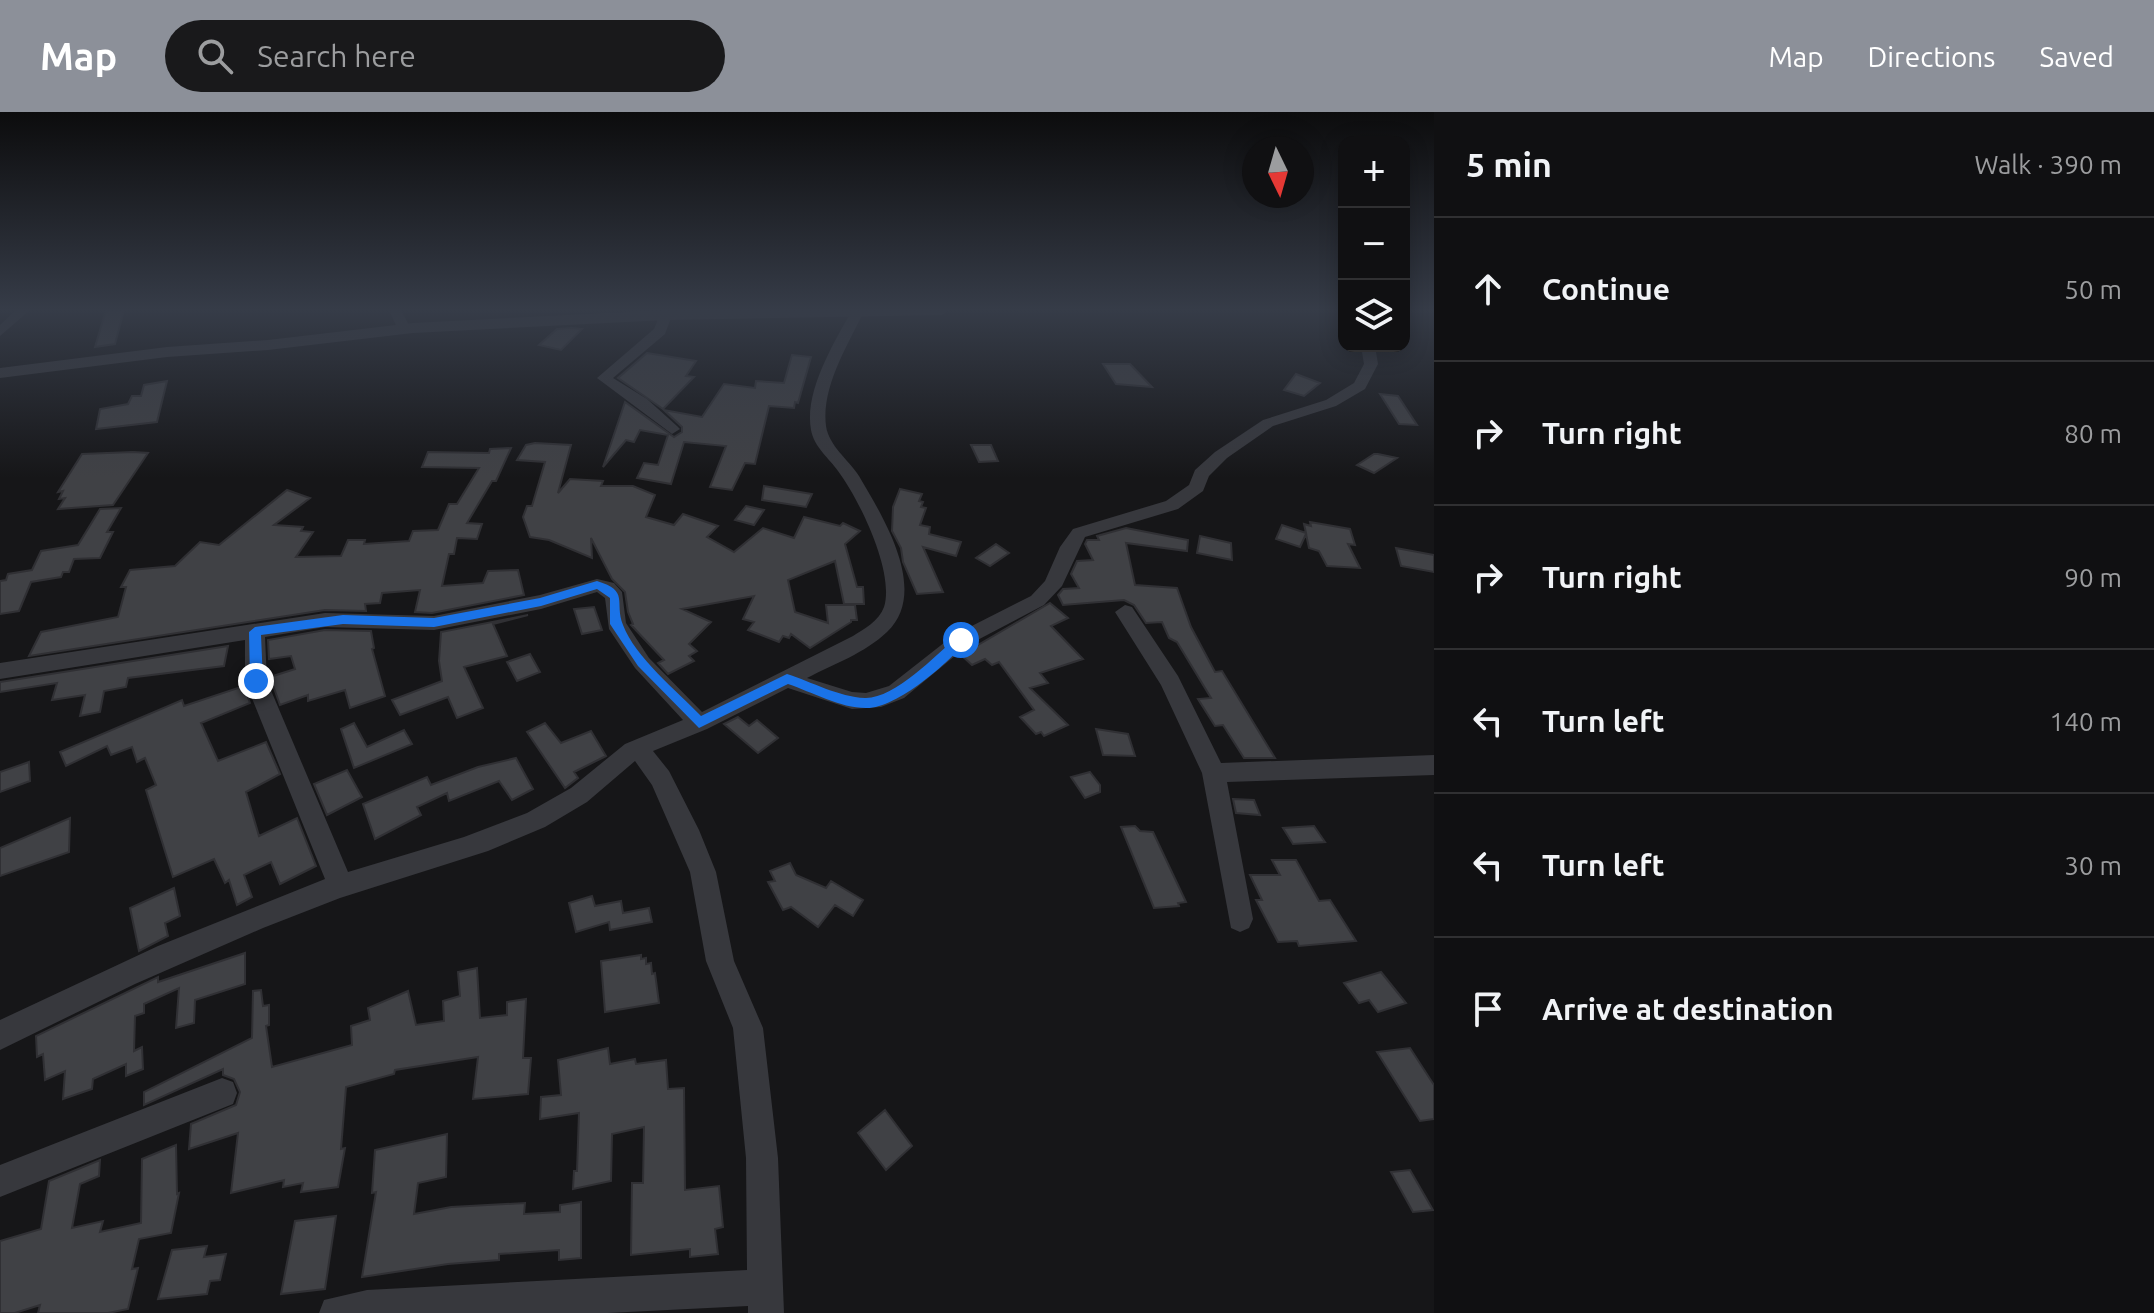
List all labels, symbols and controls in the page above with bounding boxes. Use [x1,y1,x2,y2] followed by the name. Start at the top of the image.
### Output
[165,20,725,92] search box
[193,34,237,78] icon: search
[40,35,117,77] text: Map
[257,39,416,73] text: Search here
[1768,41,1824,72] text: Map
[1868,41,1995,72] text: Directions
[2039,41,2114,72] text: Saved
[1242,136,1314,208] north arrow
[1338,136,1410,352] map controls
[1338,136,1410,208] button: +
[1466,145,1552,183] text: 5 min
[1974,150,2122,179] text: Walk · 390 m
[1338,208,1410,280] button: −
[1466,267,1510,311] icon: ahead
[1542,272,1670,306] text: Continue
[2064,275,2122,304] text: 50 m
[1338,280,1410,352] button: layers
[1466,411,1510,455] icon: right
[1542,416,1682,450] text: Turn right
[2064,419,2122,448] text: 80 m
[1466,555,1510,599] icon: right
[1542,560,1682,594] text: Turn right
[2064,563,2122,592] text: 90 m
[943,622,979,658] route start
[238,663,274,699] route end
[1466,699,1510,743] icon: left
[1542,704,1664,738] text: Turn left
[2050,707,2122,736] text: 140 m
[1466,843,1510,887] icon: left
[1542,848,1664,882] text: Turn left
[2064,851,2122,880] text: 30 m
[1466,987,1510,1031] icon: arrive
[1542,992,1834,1026] text: Arrive at destination

